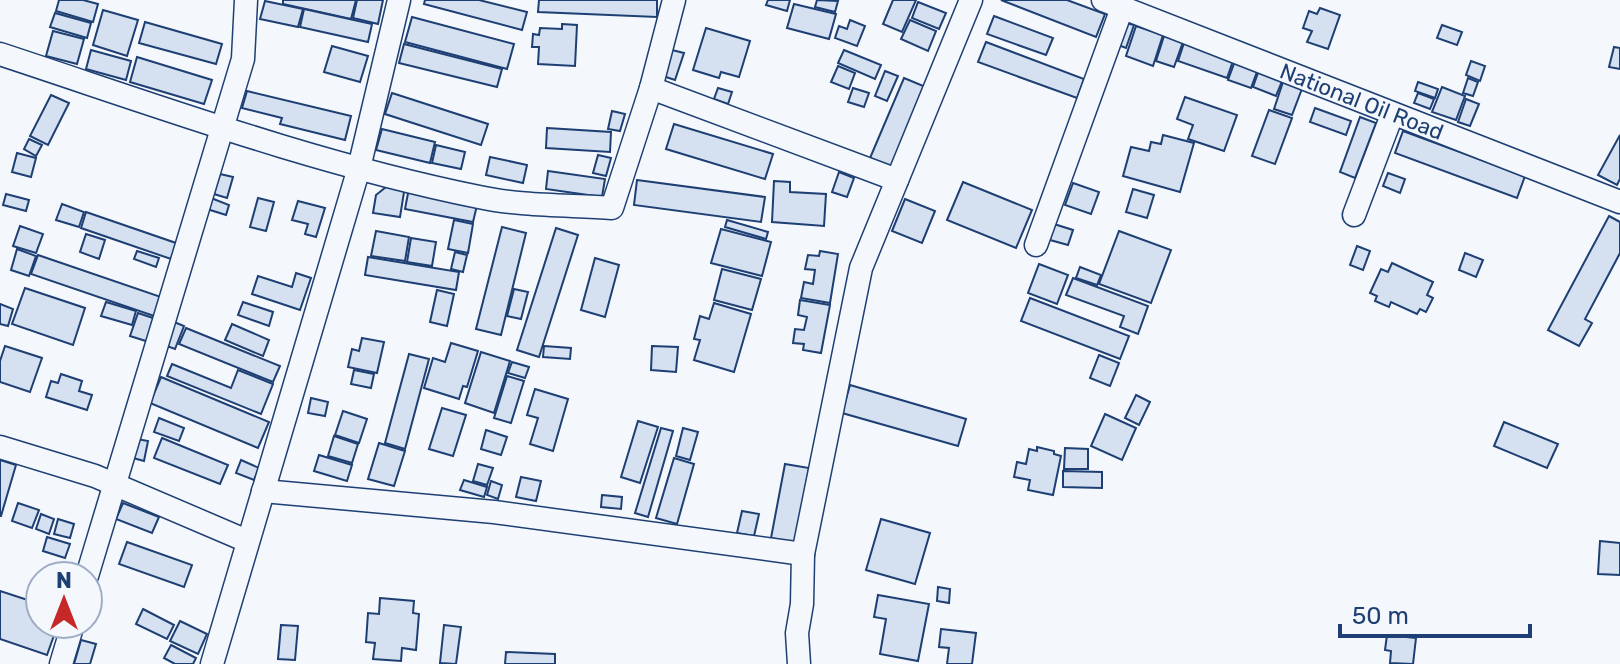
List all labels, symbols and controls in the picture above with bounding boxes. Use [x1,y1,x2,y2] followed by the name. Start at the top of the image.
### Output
[1276,58,1447,146] street label: National Oil Road
[24,560,104,640] north arrow
[56,567,72,594] text: N
[1340,588,1530,638] scale bar
[1352,602,1409,630] text: 50 m

